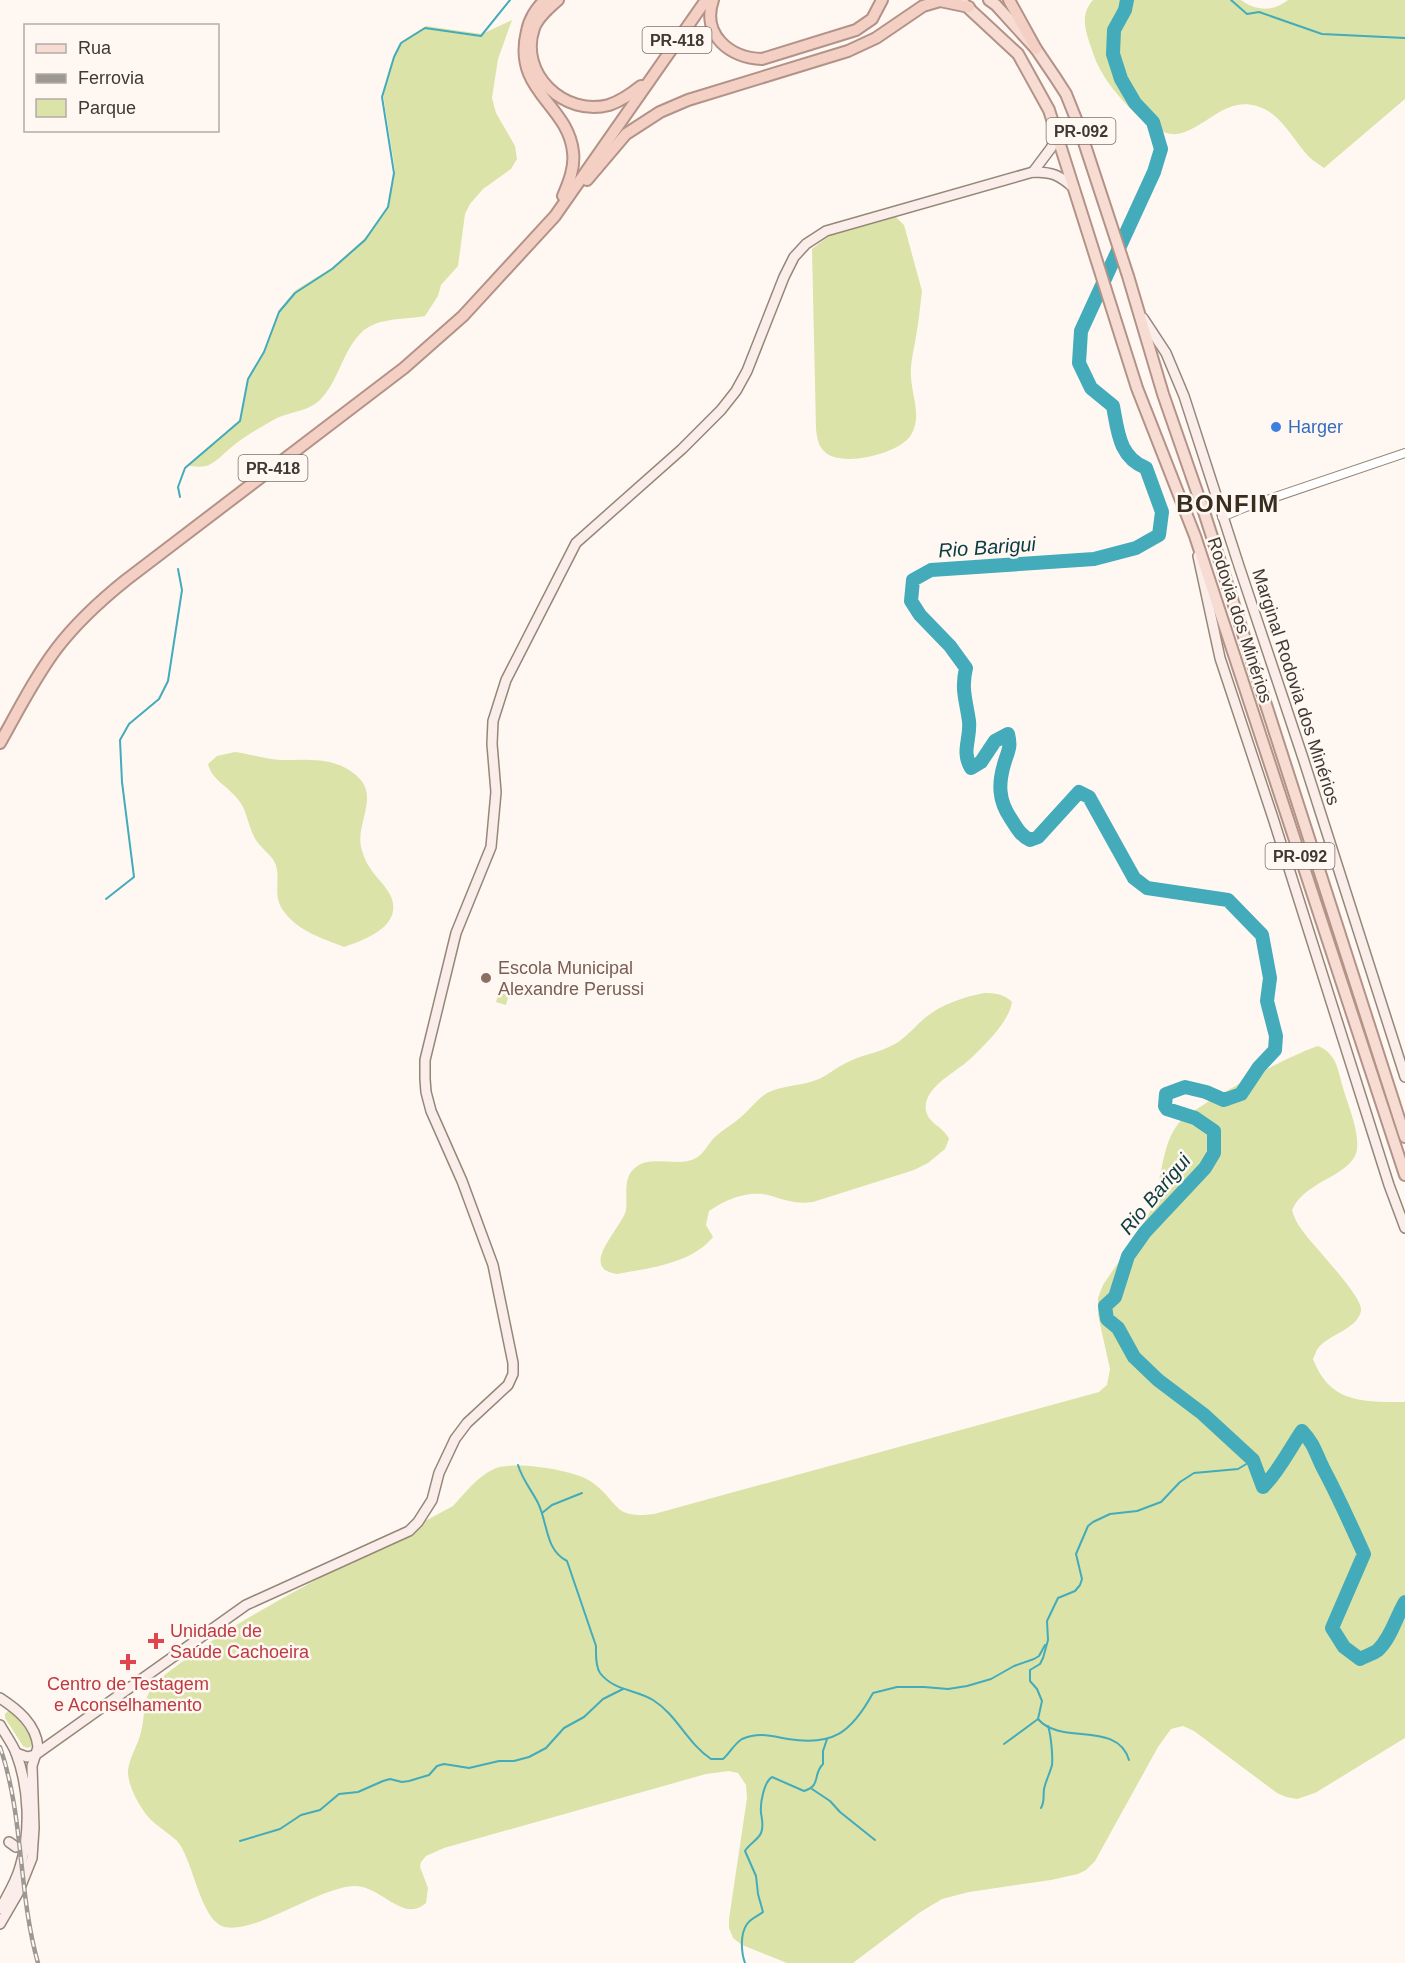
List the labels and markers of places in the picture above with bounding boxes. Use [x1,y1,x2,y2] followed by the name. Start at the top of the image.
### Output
[1288,417,1343,437] place label: Harger
[1269,420,1283,434] marker: Harger
[498,958,644,999] place label: Escola Municipal Alexandre Perussi
[479,971,493,985] marker: Escola Municipal Alexandre Perussi
[170,1621,310,1662] place label: Unidade de Saúde Cachoeira
[147,1632,165,1650] marker: Unidade de Saúde Cachoeira
[119,1653,137,1671] marker: Centro de Testagem e Aconselhamento
[47,1674,209,1715] place label: Centro de Testagem e Aconselhamento

